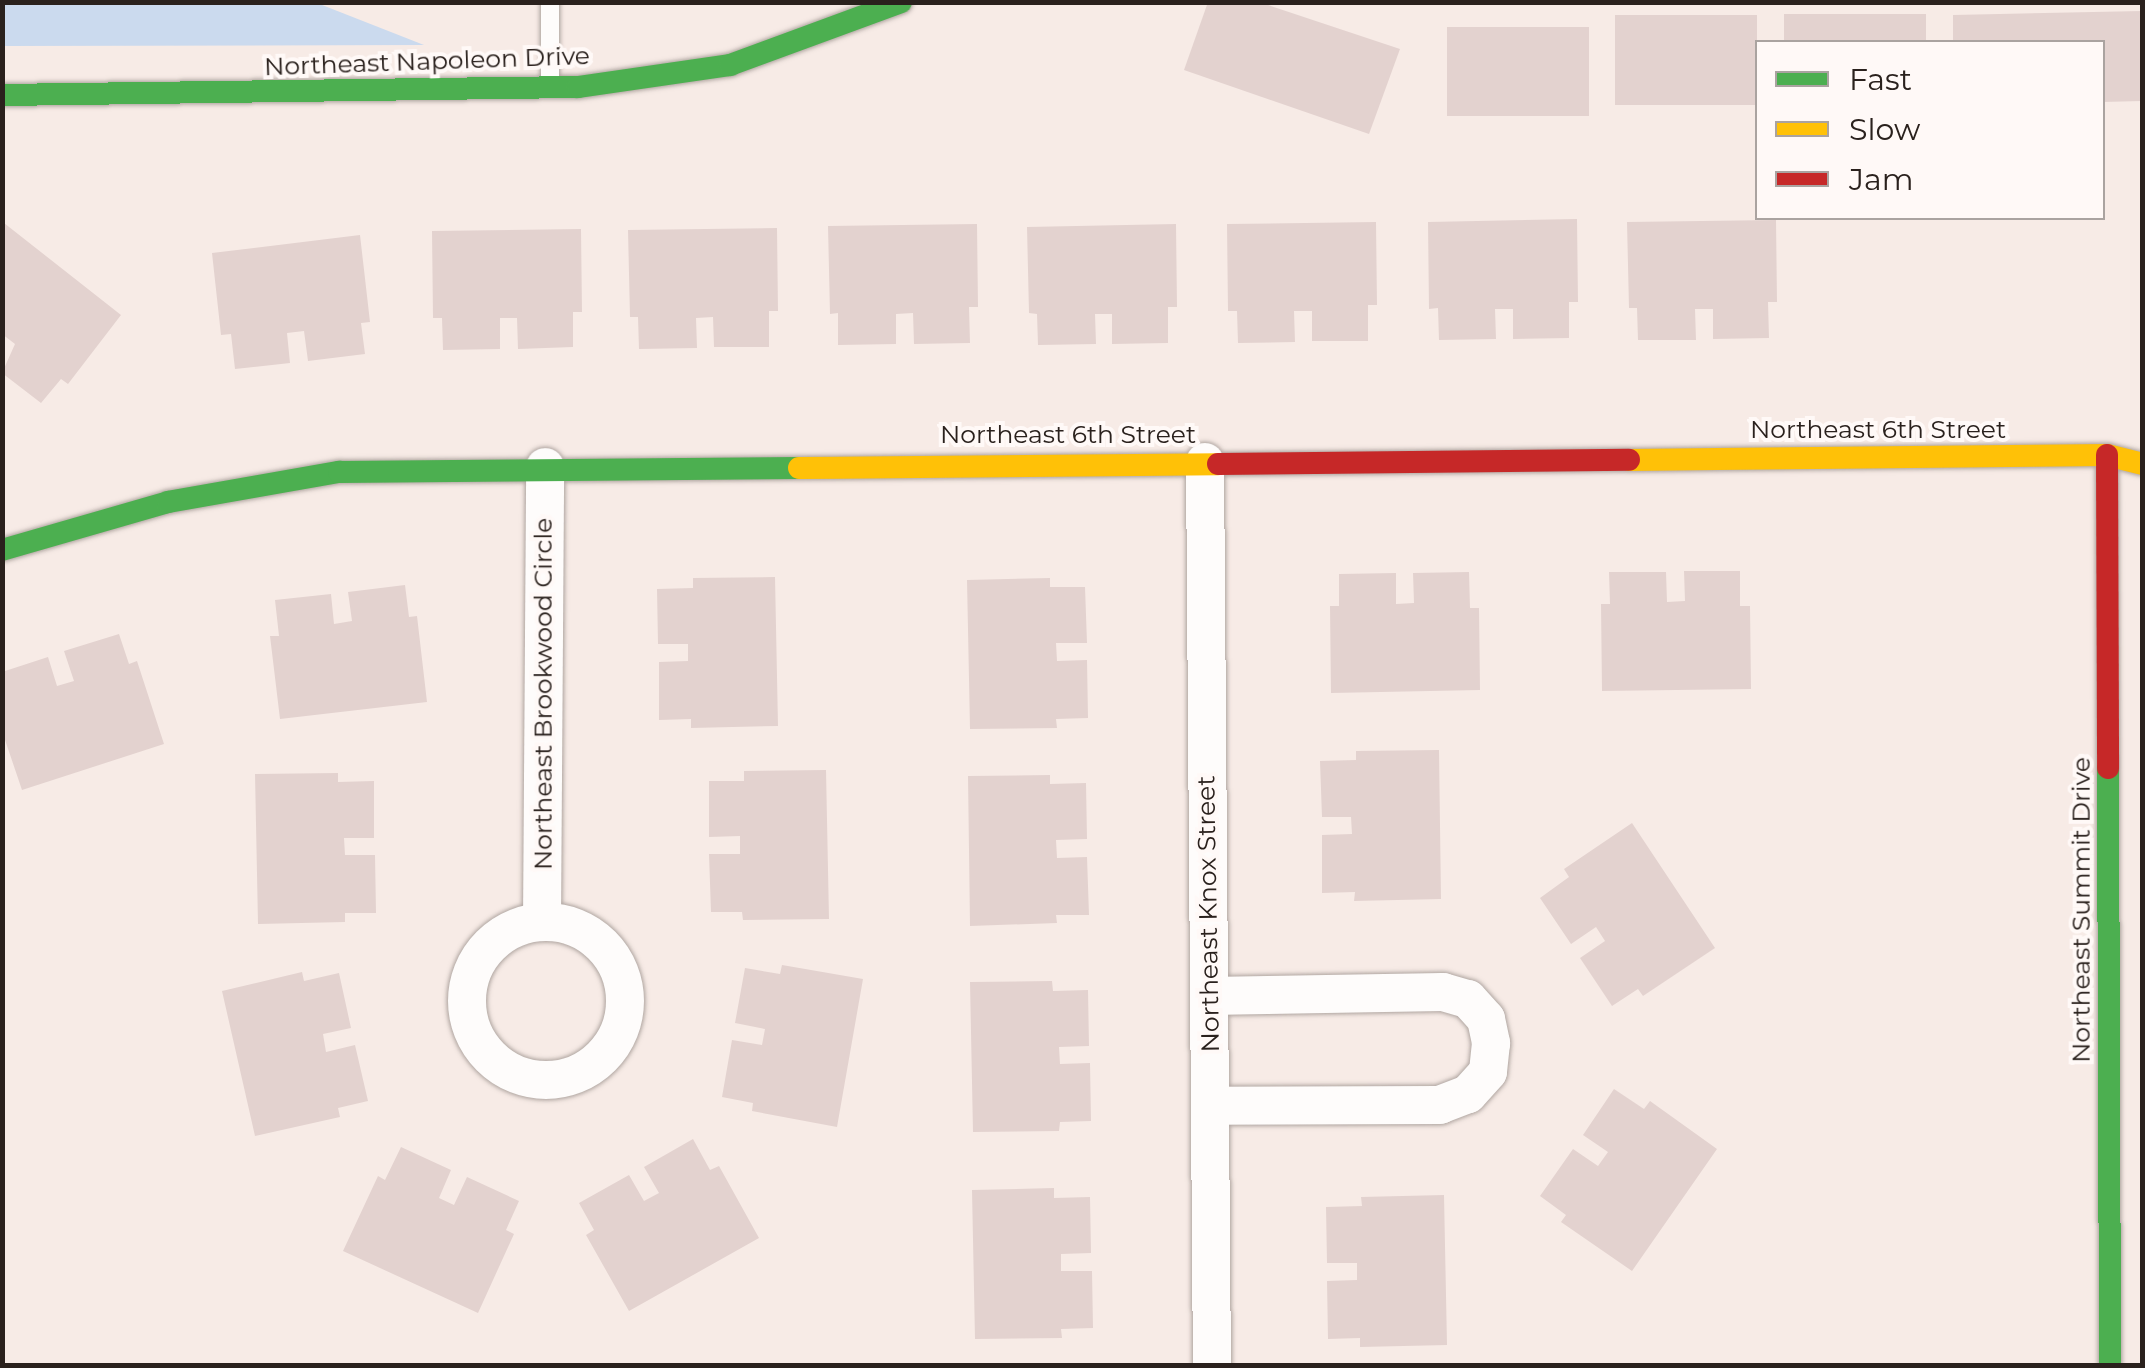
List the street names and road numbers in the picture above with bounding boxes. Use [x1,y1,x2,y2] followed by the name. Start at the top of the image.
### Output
[264,40,590,82] street label: Northeast Napoleon Drive
[1750,414,2006,444] street label: Northeast 6th Street
[940,419,1196,449] street label: Northeast 6th Street
[528,518,558,870] street label: Northeast Brookwood Circle
[2066,757,2096,1063] street label: Northeast Summit Drive
[1191,775,1225,1053] street label: Northeast Knox Street

